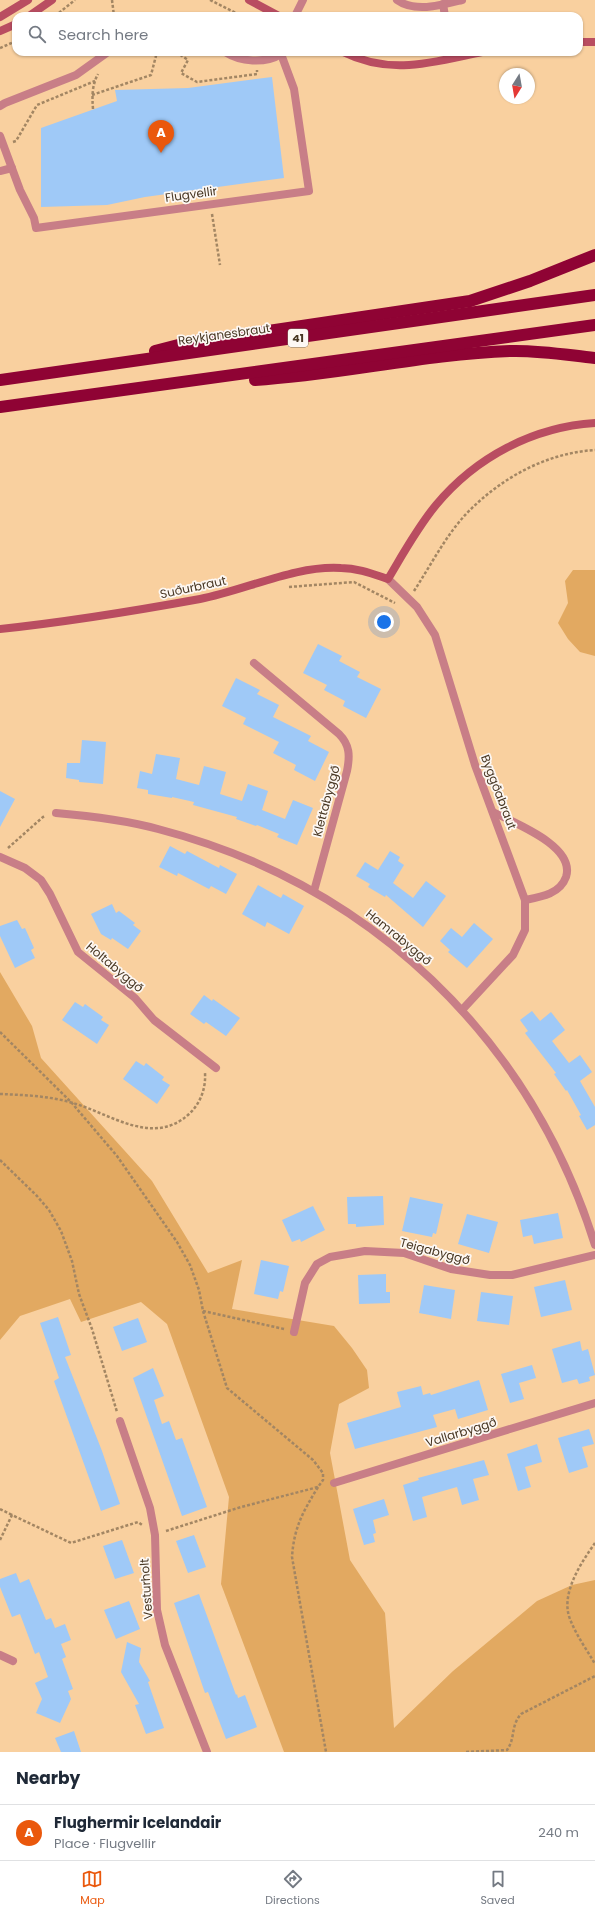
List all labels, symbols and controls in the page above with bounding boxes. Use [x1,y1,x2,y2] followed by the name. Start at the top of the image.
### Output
[12,12,583,56] search box
[26,23,48,45] icon: search
[58,24,148,45] text: Search here
[499,68,535,104] north arrow
[148,120,174,153] pin: A
[164,182,219,206] street label: Flugvellir
[177,319,271,349] street label: Reykjanesbraut
[288,329,308,347] road number: 41
[158,572,228,602] street label: Suðurbraut
[374,612,394,632] your location
[477,752,521,832] street label: Byggðabraut
[308,763,344,839] street label: Klettabyggð
[363,905,436,969] street label: Hamrabyggð
[83,938,148,996] street label: Holtabyggð
[398,1233,472,1269] street label: Teigabyggð
[423,1413,499,1451] street label: Vallarbyggð
[135,1558,157,1620] street label: Vesturholt
[16,1766,80,1790] text: Nearby
[54,1812,221,1833] text: Flughermir Icelandair
[24,1823,34,1842] text: A
[538,1823,579,1842] text: 240 m
[54,1834,156,1853] text: Place · Flugvellir
[80,1868,105,1909] tab: Map
[265,1868,320,1909] tab: Directions
[480,1868,515,1909] tab: Saved

